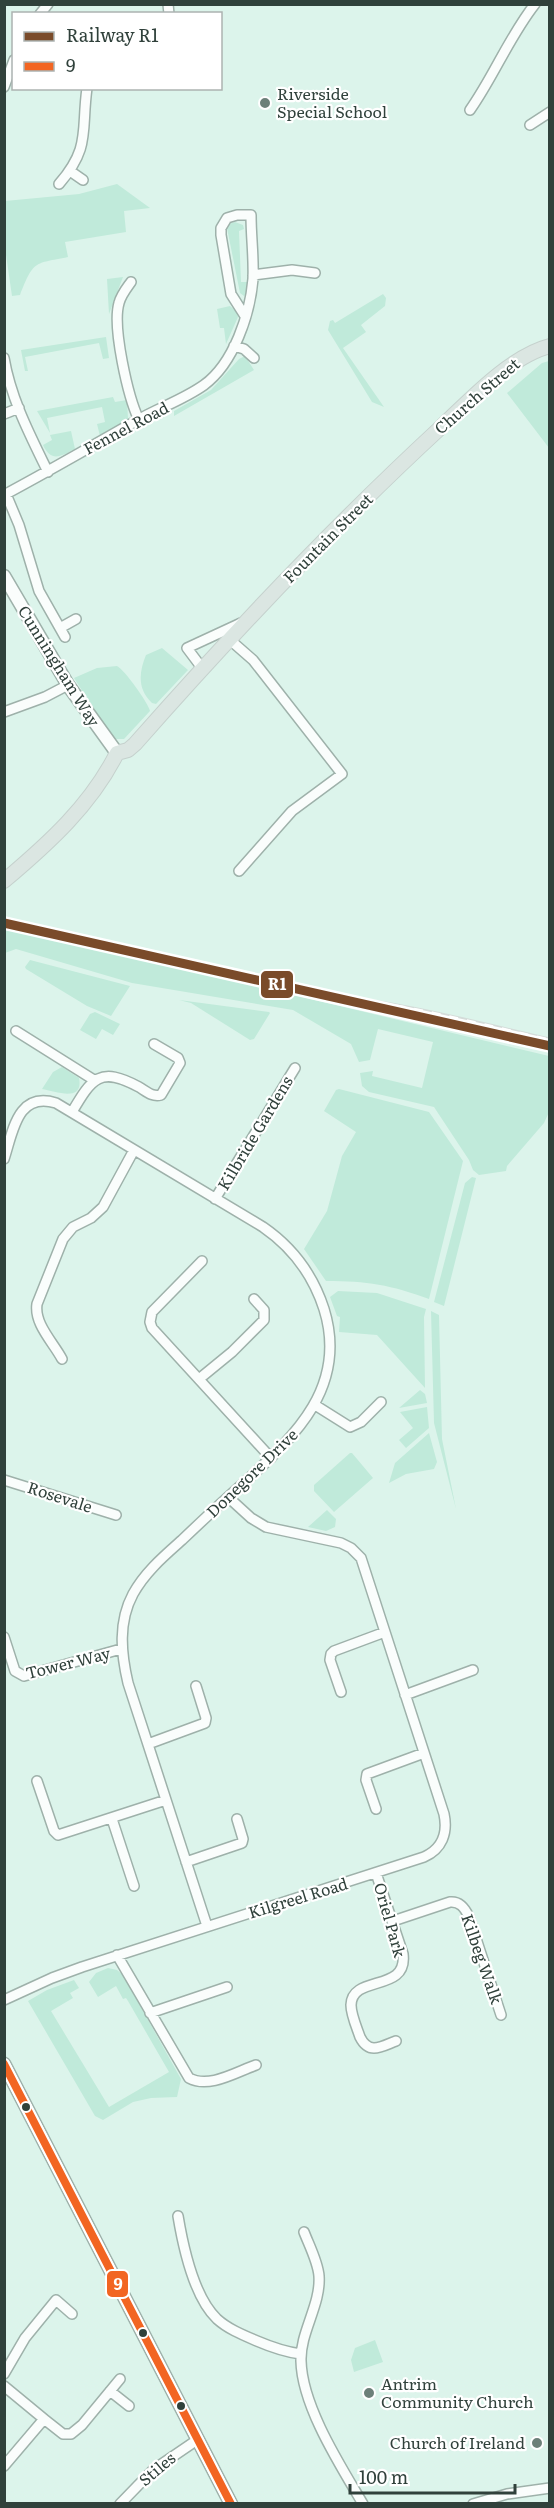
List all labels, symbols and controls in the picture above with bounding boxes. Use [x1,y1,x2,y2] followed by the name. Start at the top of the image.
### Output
[12,12,222,90] legend
[66,21,159,48] text: Railway R1
[66,51,75,78] text: 9
[277,81,387,123] place label: Riverside Special School
[258,96,272,110] marker: Riverside Special School
[428,351,525,439] street label: Church Street
[79,394,173,460] street label: Fennel Road
[277,487,378,588] street label: Fountain Street
[13,600,107,731] street label: Cunningham Way
[260,970,294,999] line badge: R1
[268,971,287,995] text: R1
[210,1071,298,1194] street label: Kilbride Gardens
[200,1422,302,1522] street label: Donegore Drive
[25,1474,96,1518] street label: Rosevale
[23,1640,113,1684] street label: Tower Way
[245,1870,351,1924] street label: Kilgreel Road
[369,1880,413,1960] street label: Oriel Park
[456,1910,510,2007] street label: Kilbeg Walk
[20,2101,32,2113] unlabelled marker
[106,2270,129,2298] line badge: 9
[113,2271,123,2295] text: 9
[137,2327,149,2339] unlabelled marker
[381,2371,534,2413] place label: Antrim Community Church
[362,2386,376,2400] marker: Antrim Community Church
[175,2400,187,2412] unlabelled marker
[390,2430,525,2454] place label: Church of Ireland
[530,2436,544,2450] marker: Church of Ireland
[133,2446,180,2491] street label: Stiles
[350,2457,515,2495] scale bar
[359,2463,408,2490] text: 100 m

